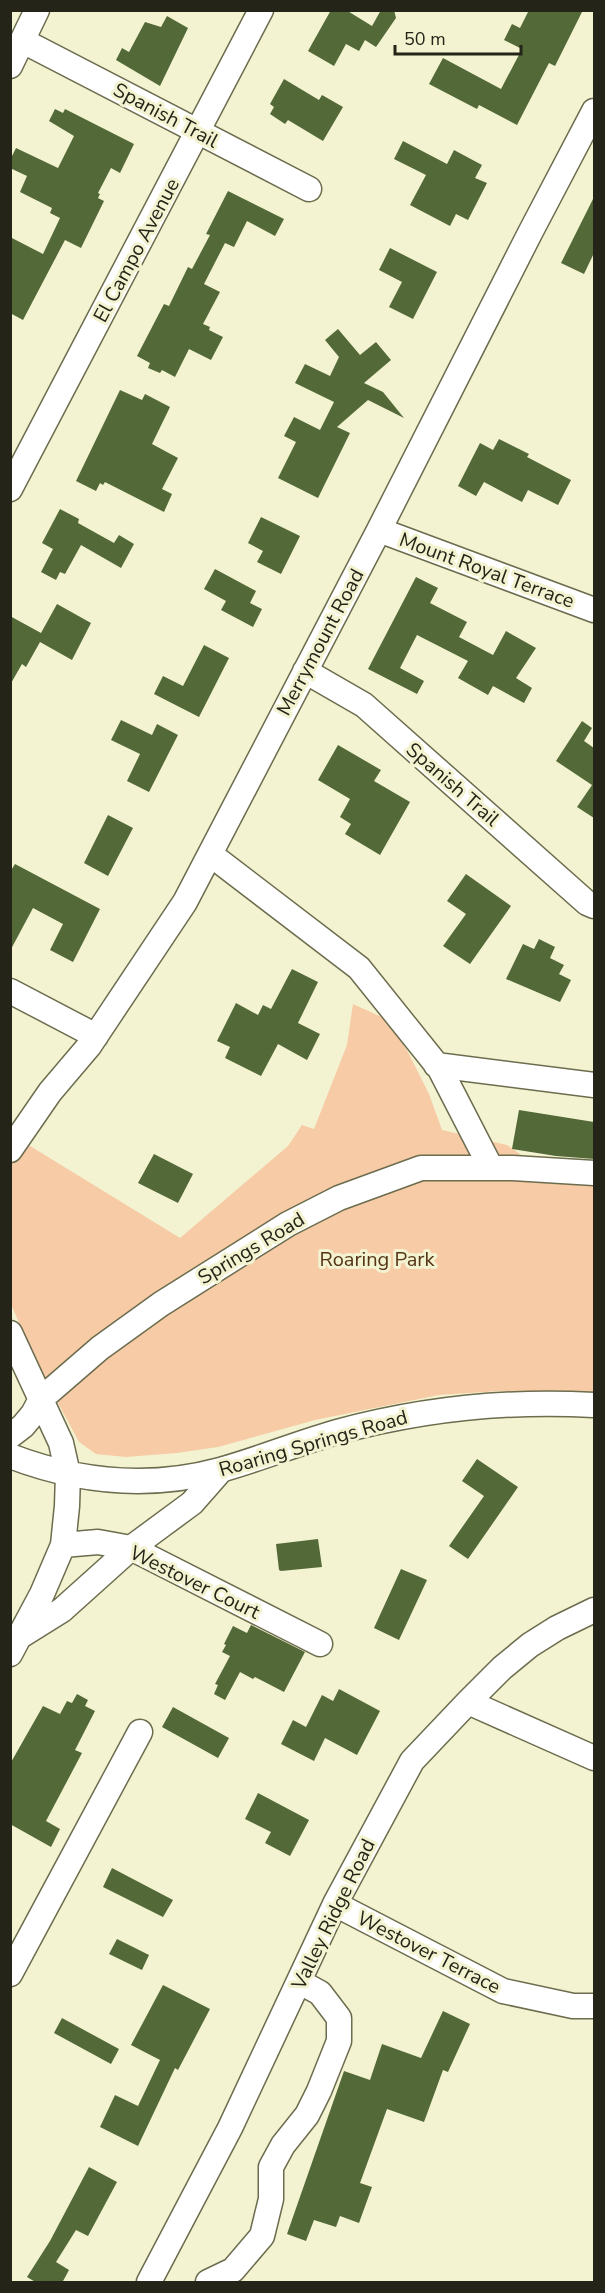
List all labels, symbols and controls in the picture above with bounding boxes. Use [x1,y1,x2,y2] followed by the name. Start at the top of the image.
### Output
[395,18,521,56] scale bar
[404,27,446,51] text: 50 m
[108,76,223,154] street label: Spanish Trail
[87,173,186,327] street label: El Campo Avenue
[396,526,578,615] street label: Mount Royal Terrace
[270,564,370,720] street label: Merrymount Road
[400,736,505,832] street label: Spanish Trail
[193,1206,310,1291] street label: Springs Road
[320,1246,435,1273] park label: Roaring Park
[216,1404,411,1483] street label: Roaring Springs Road
[125,1539,265,1626] street label: Westover Court
[285,1834,382,1995] street label: Valley Ridge Road
[352,1905,505,2000] street label: Westover Terrace

